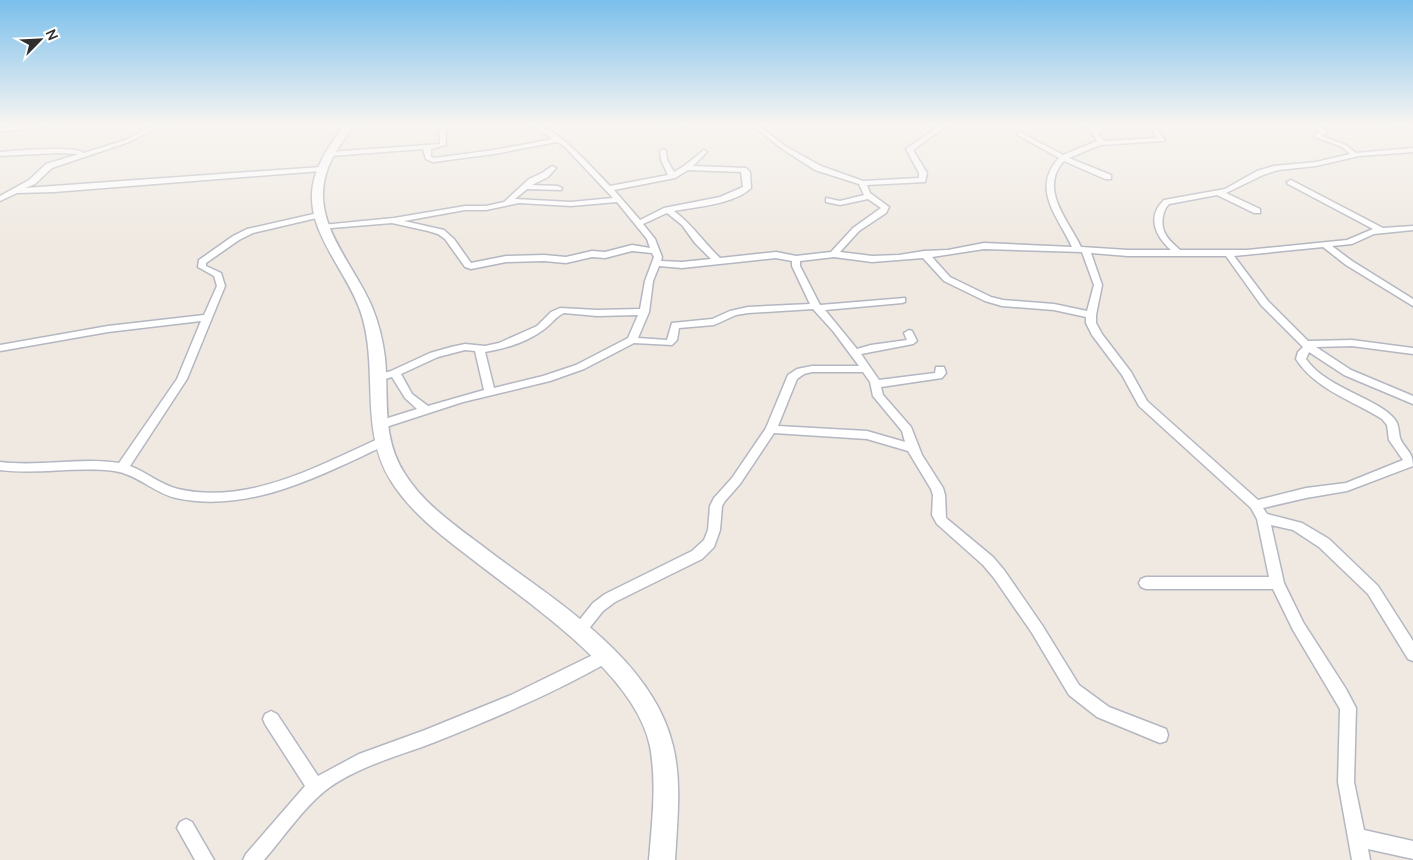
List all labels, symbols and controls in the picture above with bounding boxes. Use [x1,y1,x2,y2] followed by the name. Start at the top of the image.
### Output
[15,15,65,65] north arrow
[42,26,63,43] text: N

